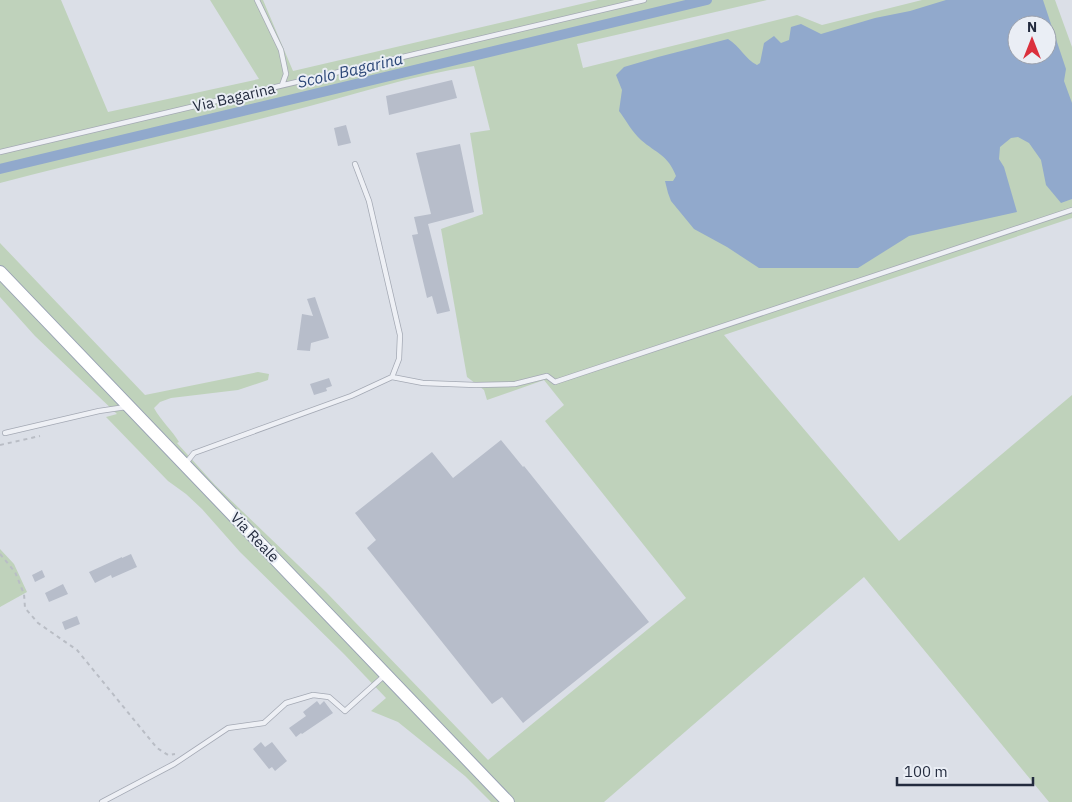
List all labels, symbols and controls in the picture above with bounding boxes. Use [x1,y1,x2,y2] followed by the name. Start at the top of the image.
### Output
[1007,15,1057,65] north arrow
[1027,18,1037,36] text: N
[295,48,405,92] water label: Scolo Bagarina
[191,78,277,116] street label: Via Bagarina
[227,508,283,566] street label: Via Reale
[897,754,1033,786] scale bar
[904,762,948,781] text: 100 m

